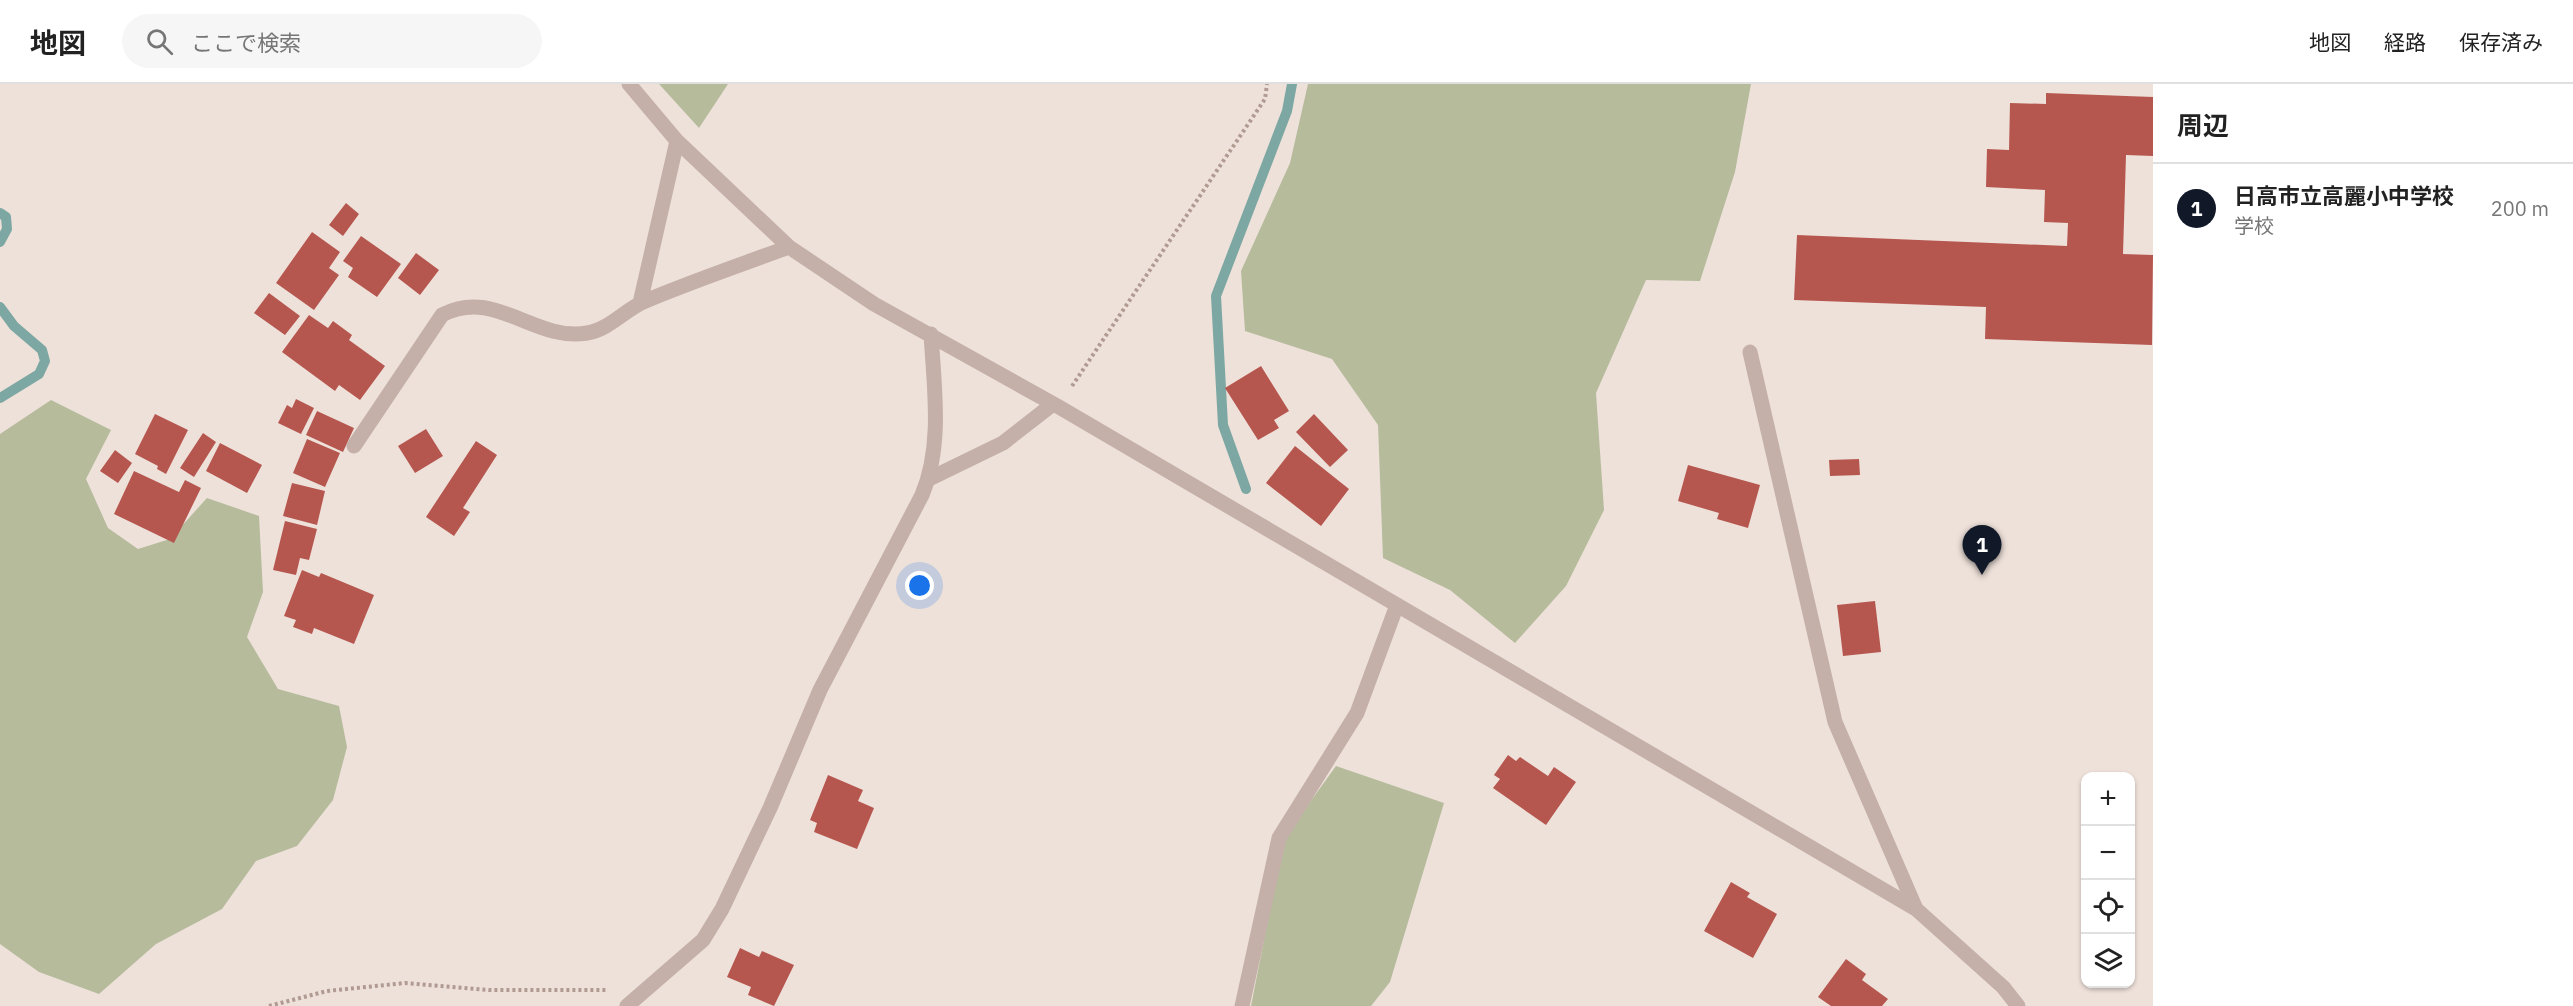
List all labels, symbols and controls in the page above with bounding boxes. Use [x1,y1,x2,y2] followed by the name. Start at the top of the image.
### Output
[122,14,542,68] search box
[30,24,86,61] text: 地図
[143,25,176,58] icon: search
[191,28,301,57] text: ここで検索
[2309,28,2351,56] text: 地図
[2384,28,2426,56] text: 経路
[2459,28,2543,56] text: 保存済み
[2177,108,2229,142] text: 周辺
[2234,181,2454,210] text: 日高市立高麗小中学校
[2191,195,2203,222] text: 1
[2491,195,2549,222] text: 200 m
[2234,212,2274,239] text: 学校
[1962,526,2002,575] pin: 1
[905,571,934,600] your location
[2081,772,2135,988] map controls
[2081,772,2135,826] button: +
[2081,826,2135,880] button: −
[2081,880,2135,934] button: locate
[2081,934,2135,988] button: layers

